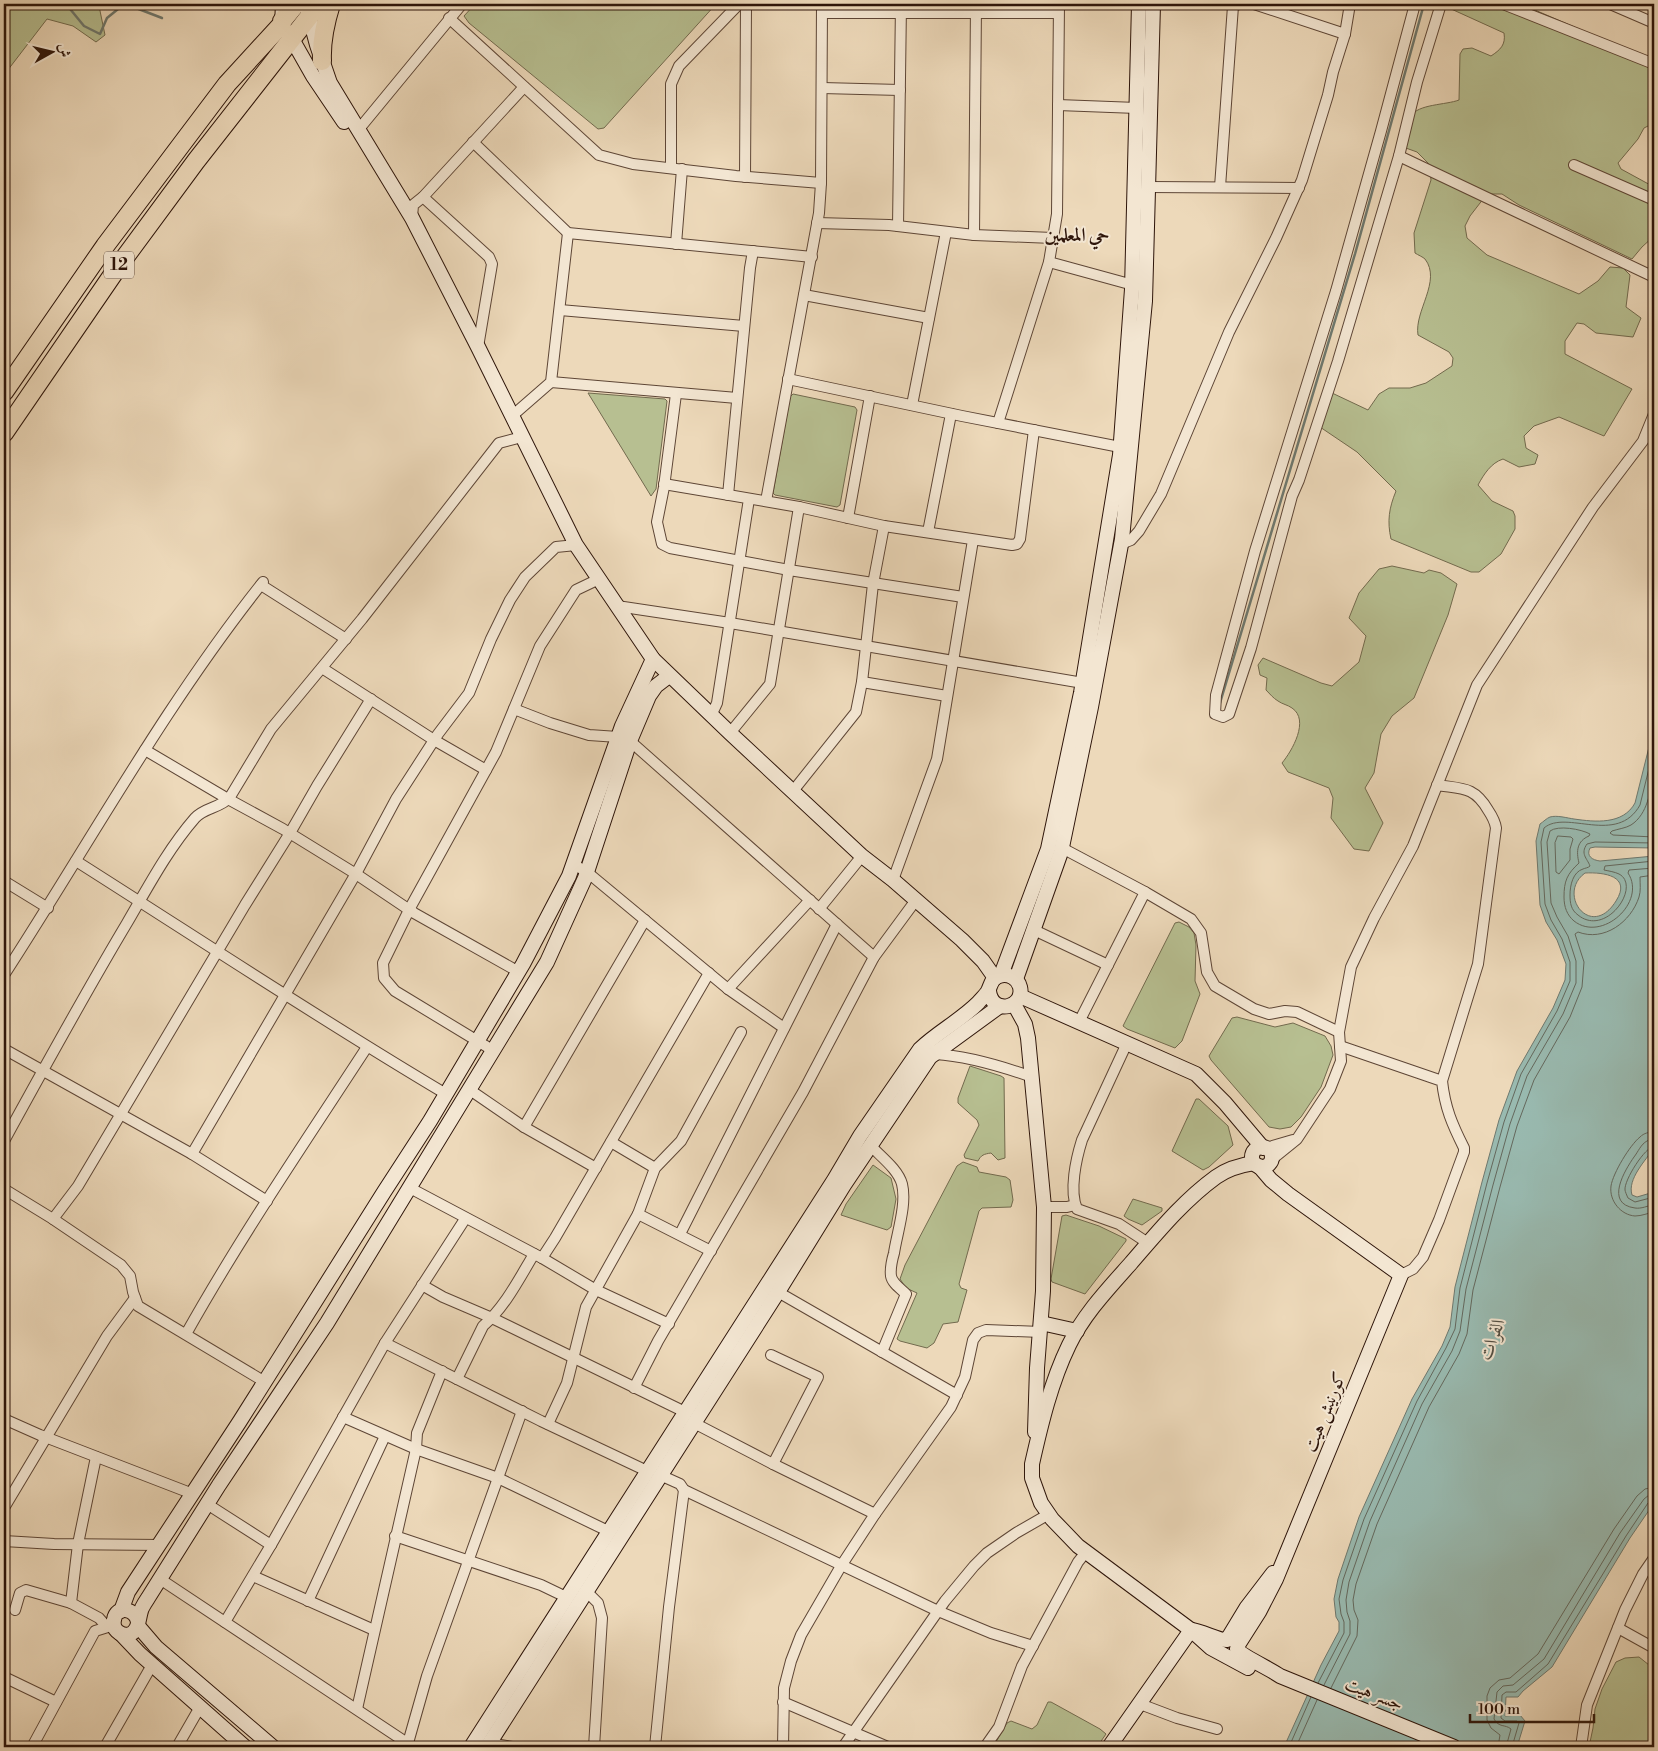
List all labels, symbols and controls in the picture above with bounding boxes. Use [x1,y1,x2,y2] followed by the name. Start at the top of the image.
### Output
[28,28,78,78] north arrow
[54,42,74,59] text: ش
[1045,223,1109,250] district label: حي المعلمين
[104,252,134,278] road number: 12
[1473,1315,1511,1363] water label: الفرات
[1299,1369,1351,1455] street label: كورنيش هيت
[1342,1672,1406,1716] street label: جسر هيت
[1470,1691,1594,1723] scale bar
[1478,1700,1520,1719] text: 100 m

